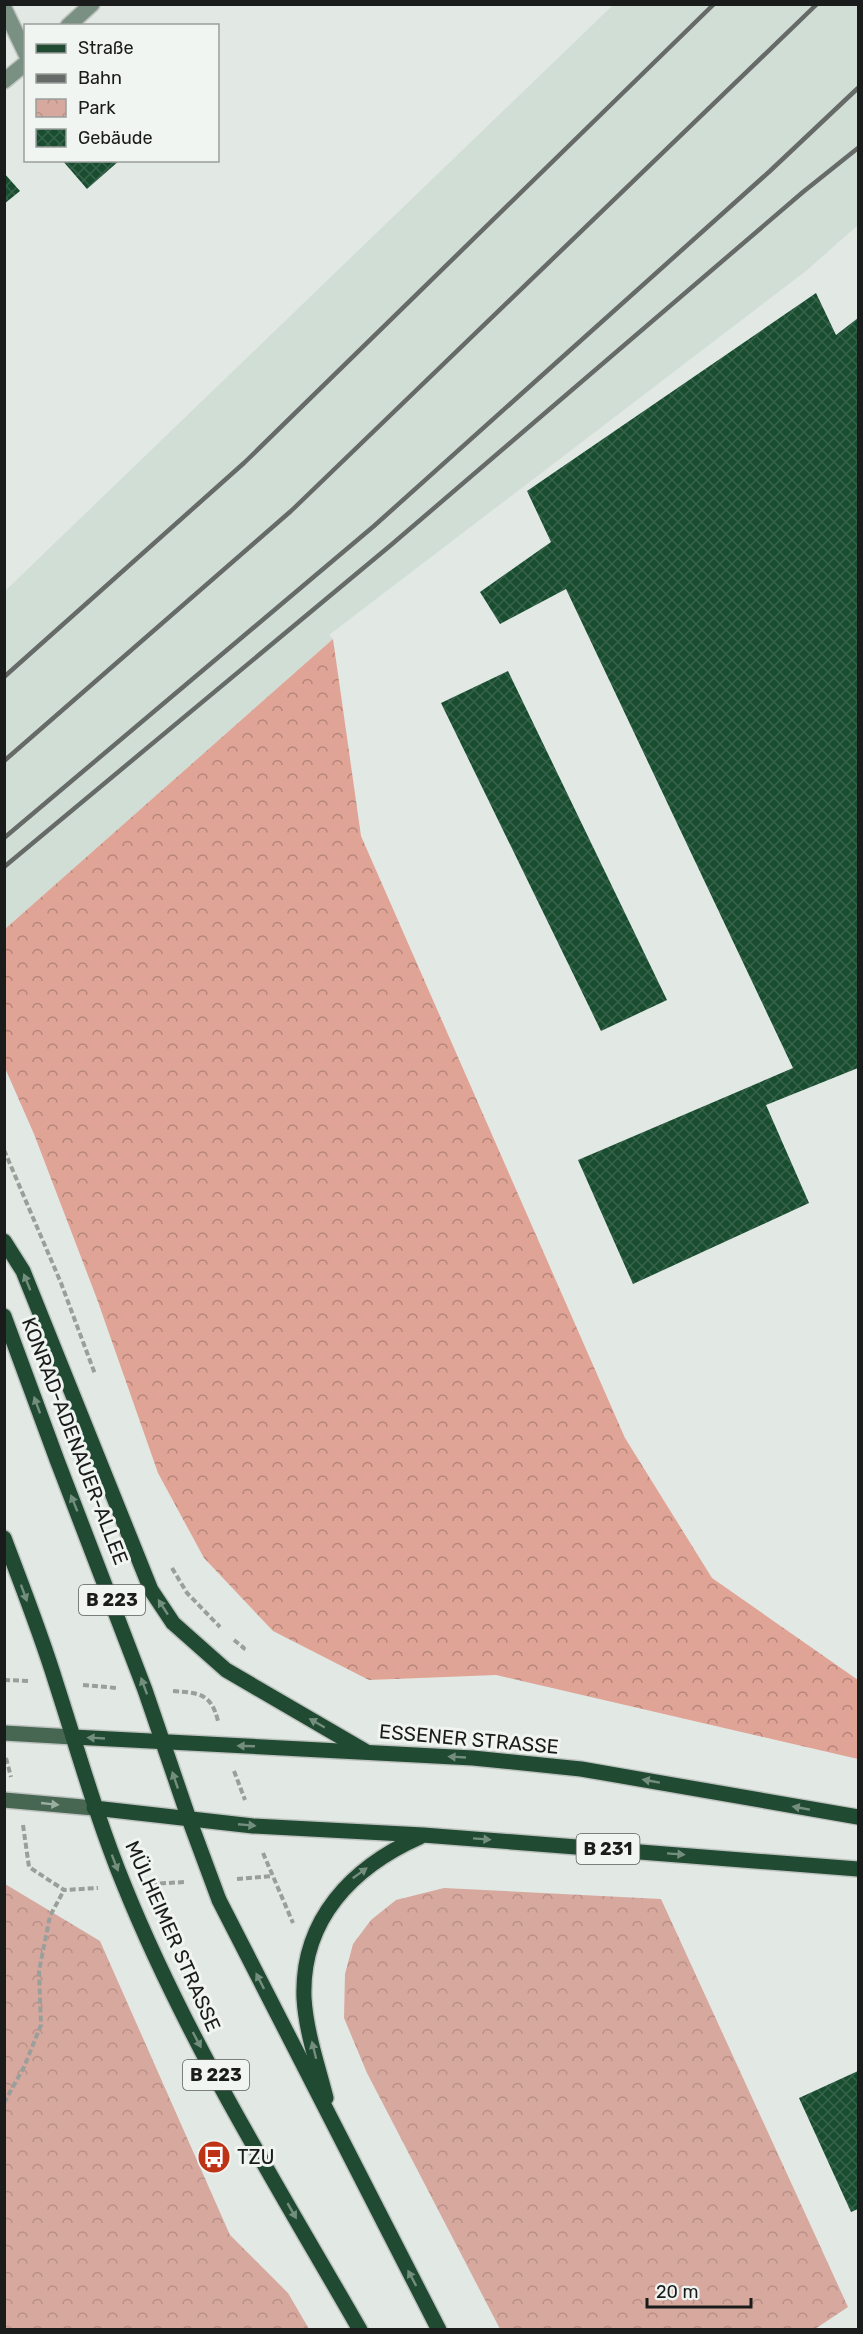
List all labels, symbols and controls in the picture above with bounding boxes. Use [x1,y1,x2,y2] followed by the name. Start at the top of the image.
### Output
[24,24,219,162] legend
[78,37,134,59] text: Straße
[78,67,122,89] text: Bahn
[78,97,116,119] text: Park
[78,127,153,149] text: Gebäude
[22,1273,32,1291] one-way arrow
[17,1314,133,1568] street label: KONRAD-ADENAUER-ALLEE
[31,1396,41,1414] one-way arrow
[69,1494,79,1512] one-way arrow
[20,1584,30,1602] one-way arrow
[79,1585,145,1615] road number: B 223
[157,1599,168,1616] one-way arrow
[138,1677,148,1695] one-way arrow
[308,1718,325,1728] one-way arrow
[378,1719,560,1759] street label: ESSENER STRASSE
[87,1733,106,1742] one-way arrow
[237,1741,256,1751] one-way arrow
[448,1753,467,1762] one-way arrow
[170,1771,180,1789] one-way arrow
[641,1776,660,1785] one-way arrow
[40,1799,59,1809] one-way arrow
[791,1803,810,1812] one-way arrow
[237,1820,256,1830] one-way arrow
[576,1834,640,1864] road number: B 231
[472,1835,491,1844] one-way arrow
[120,1837,226,2035] street label: MÜLHEIMER STRASSE
[667,1849,686,1859] one-way arrow
[111,1854,121,1872] one-way arrow
[351,1867,367,1879] one-way arrow
[255,1972,265,1989] one-way arrow
[192,2032,202,2049] one-way arrow
[308,2041,318,2059] one-way arrow
[183,2060,249,2090] road number: B 223
[196,2139,232,2175] bus stop icon: TZU
[237,2145,275,2169] place label: TZU
[286,2202,296,2219] one-way arrow
[407,2269,417,2286] one-way arrow
[647,2271,750,2309] scale bar
[656,2281,698,2303] text: 20 m

